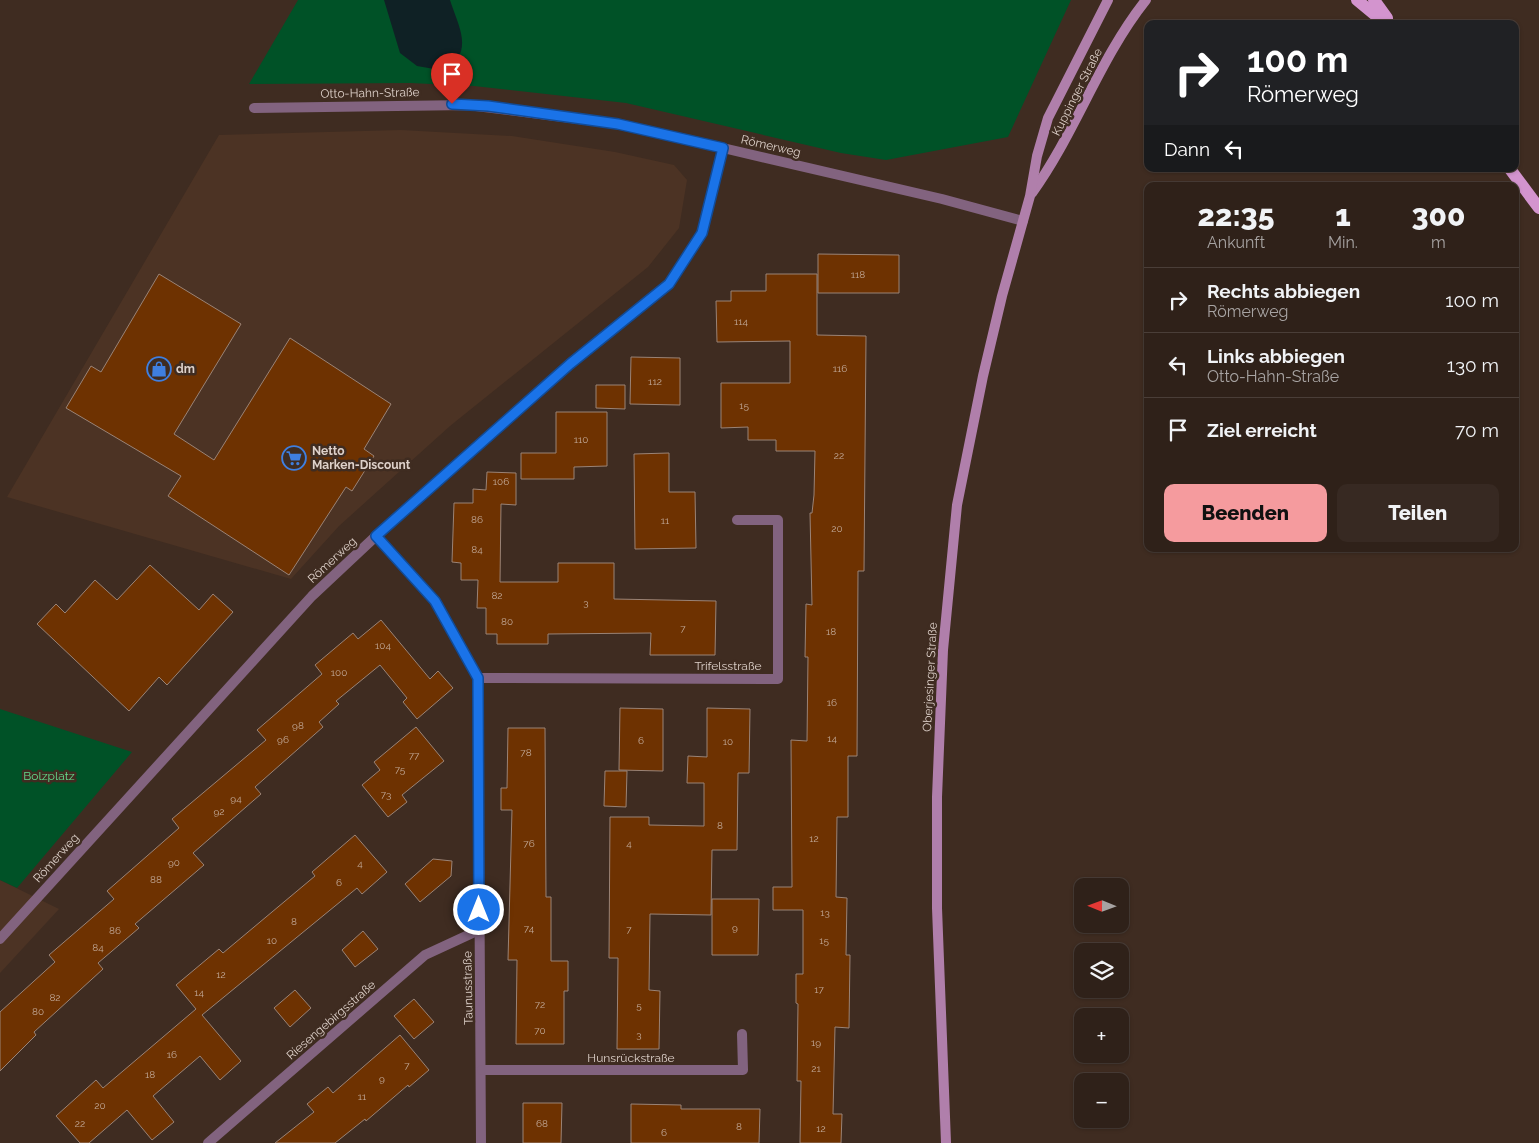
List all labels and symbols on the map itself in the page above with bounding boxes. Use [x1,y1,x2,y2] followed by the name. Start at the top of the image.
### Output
[1049,46,1105,138] street label: Kuppinger Straße
[431,53,473,104] pin
[320,85,420,101] street label: Otto-Hahn-Straße
[740,132,802,160] street label: Römerweg
[851,269,865,280] house number: 118
[734,316,749,327] house number: 114
[146,356,172,382] shop icon: dm
[176,362,195,376] place label: dm
[833,363,847,374] house number: 116
[648,376,662,387] house number: 112
[739,400,749,411] house number: 15
[574,434,588,445] house number: 110
[312,444,411,472] place label: Netto Marken-Discount
[281,445,307,471] supermarket icon: Netto Marken-Discount
[834,450,844,461] house number: 22
[493,476,509,487] house number: 106
[471,514,483,525] house number: 86
[661,515,670,526] house number: 11
[831,523,843,534] house number: 20
[305,534,359,586] street label: Römerweg
[471,544,483,555] house number: 84
[491,590,503,601] house number: 82
[583,597,589,608] house number: 3
[501,616,513,627] house number: 80
[920,622,940,732] street label: Oberjesinger Straße
[680,623,686,634] house number: 7
[826,626,836,637] house number: 18
[375,640,391,651] house number: 104
[694,659,762,673] street label: Trifelsstraße
[331,667,347,678] house number: 100
[827,697,837,708] house number: 16
[292,720,304,731] house number: 98
[827,733,837,744] house number: 14
[277,734,289,745] house number: 96
[638,735,644,746] house number: 6
[723,736,733,747] house number: 10
[520,747,532,758] house number: 78
[409,750,420,761] house number: 77
[395,764,406,775] house number: 75
[23,769,75,783] park label: Bolzplatz
[381,789,391,800] house number: 73
[230,793,242,804] house number: 94
[213,806,225,817] house number: 92
[717,820,723,831] house number: 8
[30,831,82,885] street label: Römerweg
[809,833,819,844] house number: 12
[523,838,535,849] house number: 76
[626,838,632,849] house number: 4
[168,857,180,868] house number: 90
[357,858,363,869] house number: 4
[150,874,162,885] house number: 88
[336,877,342,888] house number: 6
[1074,878,1129,932] north arrow
[452,883,504,935] position arrow
[820,907,830,918] house number: 13
[291,916,297,927] house number: 8
[732,922,738,933] house number: 9
[524,923,535,934] house number: 74
[626,924,632,935] house number: 7
[109,925,121,936] house number: 86
[267,935,277,946] house number: 10
[819,935,829,946] house number: 15
[92,942,104,953] house number: 84
[460,951,476,1025] street label: Taunusstraße
[216,969,226,980] house number: 12
[284,978,378,1062] street label: Riesengebirgsstraße
[814,984,824,995] house number: 17
[194,987,204,998] house number: 14
[49,992,61,1003] house number: 82
[535,999,545,1010] house number: 72
[636,1000,642,1011] house number: 5
[32,1006,44,1017] house number: 80
[534,1025,546,1036] house number: 70
[636,1029,642,1040] house number: 3
[811,1037,821,1048] house number: 19
[167,1049,177,1060] house number: 16
[587,1051,675,1065] street label: Hunsrückstraße
[404,1060,410,1071] house number: 7
[811,1063,821,1074] house number: 21
[145,1069,155,1080] house number: 18
[379,1073,385,1084] house number: 9
[358,1091,367,1102] house number: 11
[94,1100,106,1111] house number: 20
[75,1118,85,1129] house number: 22
[536,1118,548,1129] house number: 68
[736,1121,742,1132] house number: 8
[816,1123,826,1134] house number: 12
[661,1127,667,1138] house number: 6

